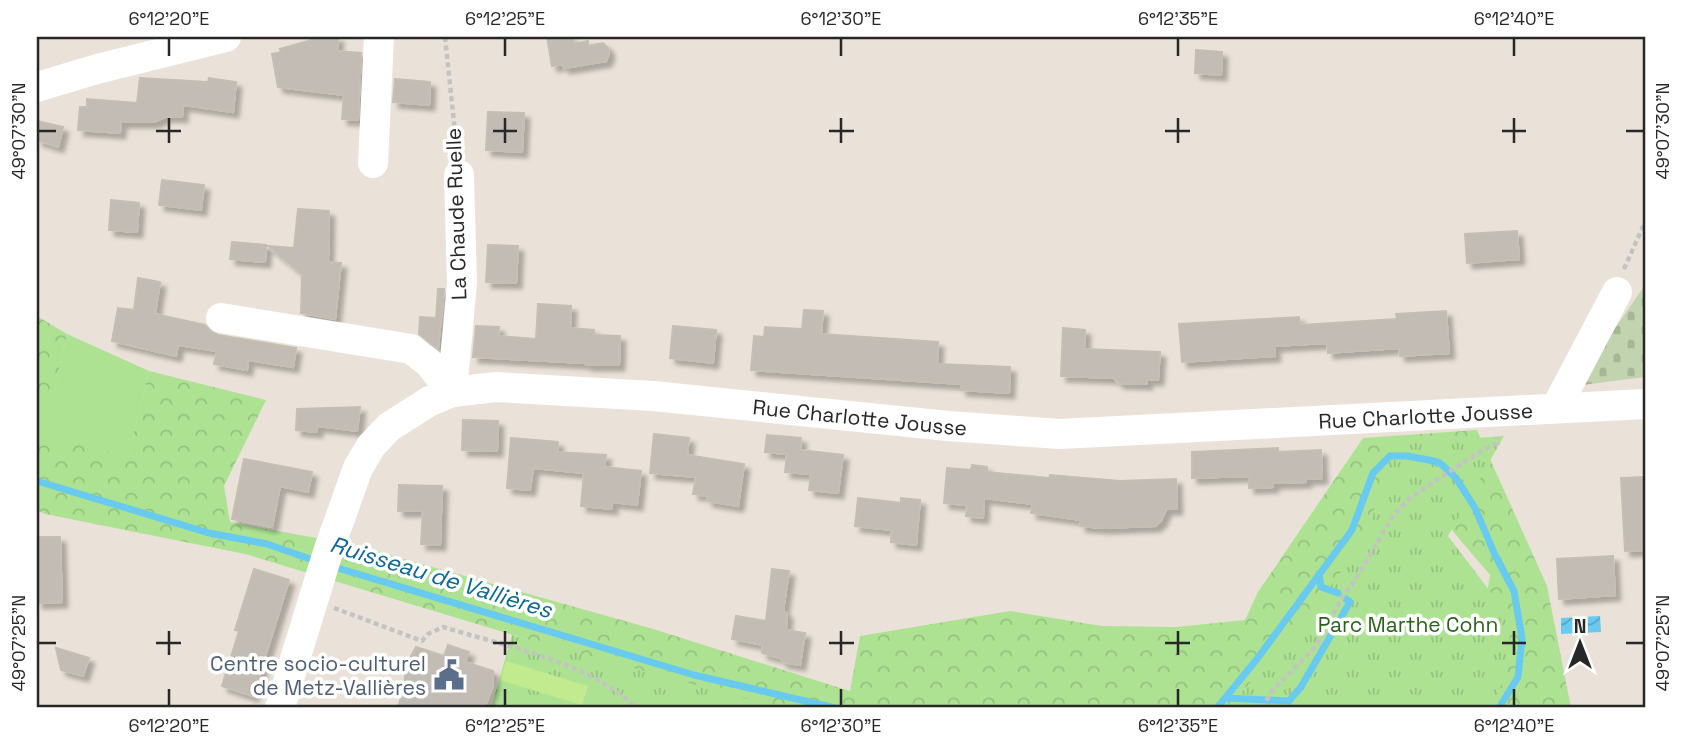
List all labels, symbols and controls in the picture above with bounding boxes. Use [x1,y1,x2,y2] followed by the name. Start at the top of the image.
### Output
[129,7,209,30] text: 6°12'20"E
[465,7,545,30] text: 6°12'25"E
[801,7,881,30] text: 6°12'30"E
[1138,7,1218,30] text: 6°12'35"E
[1474,7,1554,30] text: 6°12'40"E
[7,82,30,180] text: 49°07'30"N
[1651,82,1674,180] text: 49°07'30"N
[439,127,473,301] street label: La Chaude Ruelle
[752,393,968,441] street label: Rue Charlotte Jousse
[1318,396,1534,434] street label: Rue Charlotte Jousse
[327,529,556,625] water label: Ruisseau de Vallières
[7,595,30,691] text: 49°07'25"N
[1651,595,1674,691] text: 49°07'25"N
[1546,608,1616,678] north arrow
[1318,611,1498,638] park label: Parc Marthe Cohn
[1574,614,1586,639] text: N
[210,650,426,701] place label: Centre socio-culturel de Metz-Vallières
[432,658,466,692] public building icon: Centre socio-culturel de Metz-Vallières
[129,714,209,737] text: 6°12'20"E
[465,714,545,737] text: 6°12'25"E
[801,714,881,737] text: 6°12'30"E
[1138,714,1218,737] text: 6°12'35"E
[1474,714,1554,737] text: 6°12'40"E

